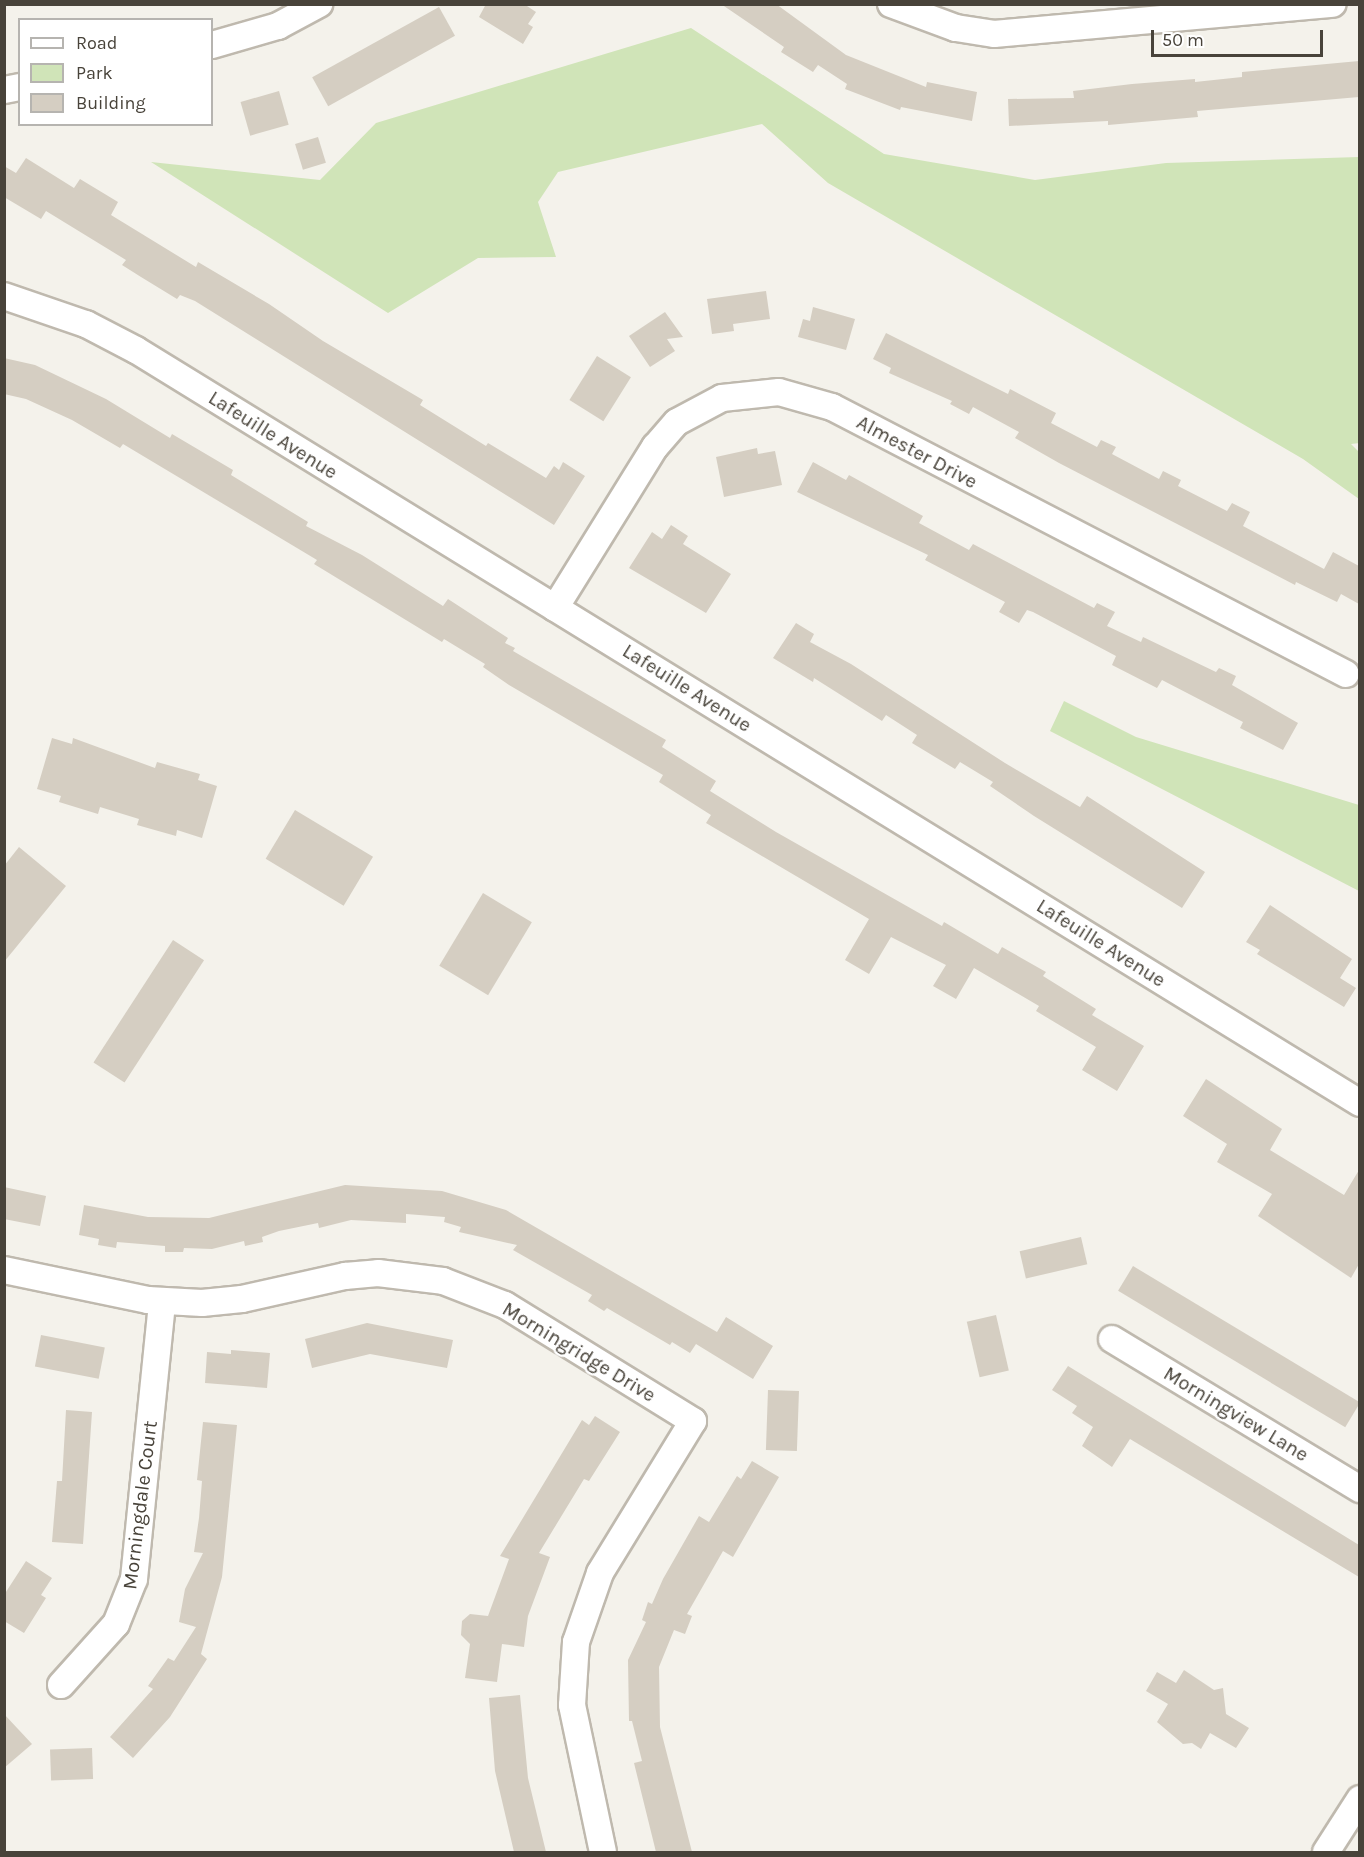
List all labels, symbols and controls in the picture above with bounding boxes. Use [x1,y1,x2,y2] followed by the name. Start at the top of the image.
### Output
[18,18,213,126] legend
[1154,18,1326,56] scale bar
[1162,29,1204,51] text: 50 m
[76,32,117,54] text: Road
[76,62,113,84] text: Park
[76,92,146,114] text: Building
[204,386,342,484] street label: Lafeuille Avenue
[853,410,981,494] street label: Almester Drive
[618,639,756,737] street label: Lafeuille Avenue
[1032,894,1170,992] street label: Lafeuille Avenue
[498,1297,660,1407] street label: Morningridge Drive
[1159,1361,1313,1467] street label: Morningview Lane
[118,1419,162,1591] street label: Morningdale Court

